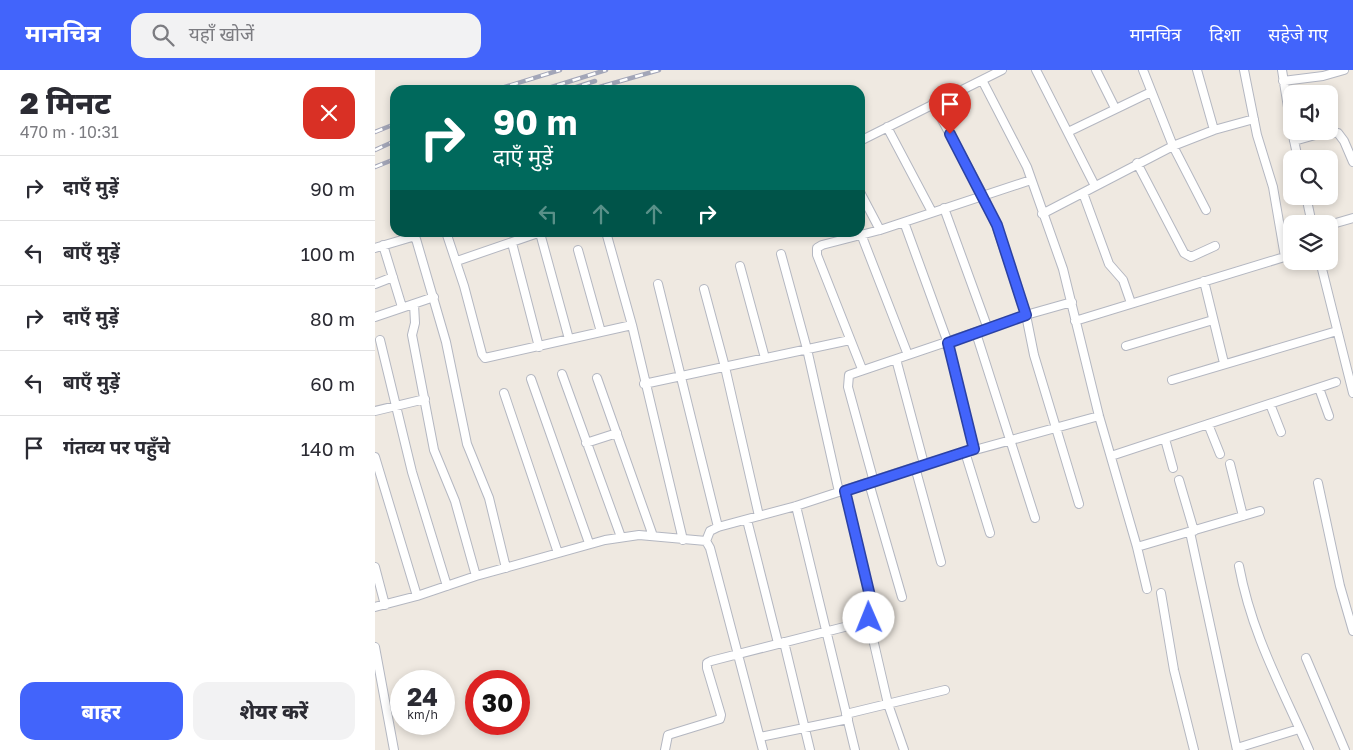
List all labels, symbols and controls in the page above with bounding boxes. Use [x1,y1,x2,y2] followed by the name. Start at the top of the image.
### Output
[131,13,481,58] search box
[25,18,101,47] text: मानचित्र
[149,21,177,49] icon: search
[189,22,254,45] text: यहाँ खोजें
[1130,23,1181,45] text: मानचित्र
[1209,23,1240,45] text: दिशा
[1268,23,1328,45] text: सहेजे गए
[929,83,971,134] pin
[20,85,111,121] text: 2 मिनट
[1283,85,1338,270] map controls
[1283,85,1338,140] button: sound
[303,87,355,139] button: close
[936,90,964,118] icon: arrive
[493,101,577,143] text: 90 m
[410,105,475,170] icon: right
[20,122,119,142] text: 470 m · 10:31
[493,143,553,170] text: दाएँ मुड़ें
[1283,150,1338,205] button: search
[20,174,48,202] icon: right
[63,175,119,198] text: दाएँ मुड़ें
[310,177,355,200] text: 90 m
[534,200,562,228] icon: left
[587,200,615,228] icon: ahead
[640,200,668,228] icon: ahead
[693,200,721,228] icon: right
[1283,215,1338,270] button: layers
[20,239,48,267] icon: left
[63,240,120,263] text: बाएँ मुड़ें
[301,242,355,265] text: 100 m
[20,304,48,332] icon: right
[63,305,119,328] text: दाएँ मुड़ें
[310,307,355,330] text: 80 m
[20,369,48,397] icon: left
[63,370,120,393] text: बाएँ मुड़ें
[310,372,355,395] text: 60 m
[20,434,48,462] icon: arrive
[63,435,170,458] text: गंतव्य पर पहुँचे
[301,437,355,460] text: 140 m
[842,591,894,643] position arrow
[465,670,530,735] speed limit sign: 30
[407,681,438,712] text: 24
[20,682,183,740] button: बाहर
[193,682,355,740] button: शेयर करें
[407,707,438,722] text: km/h

